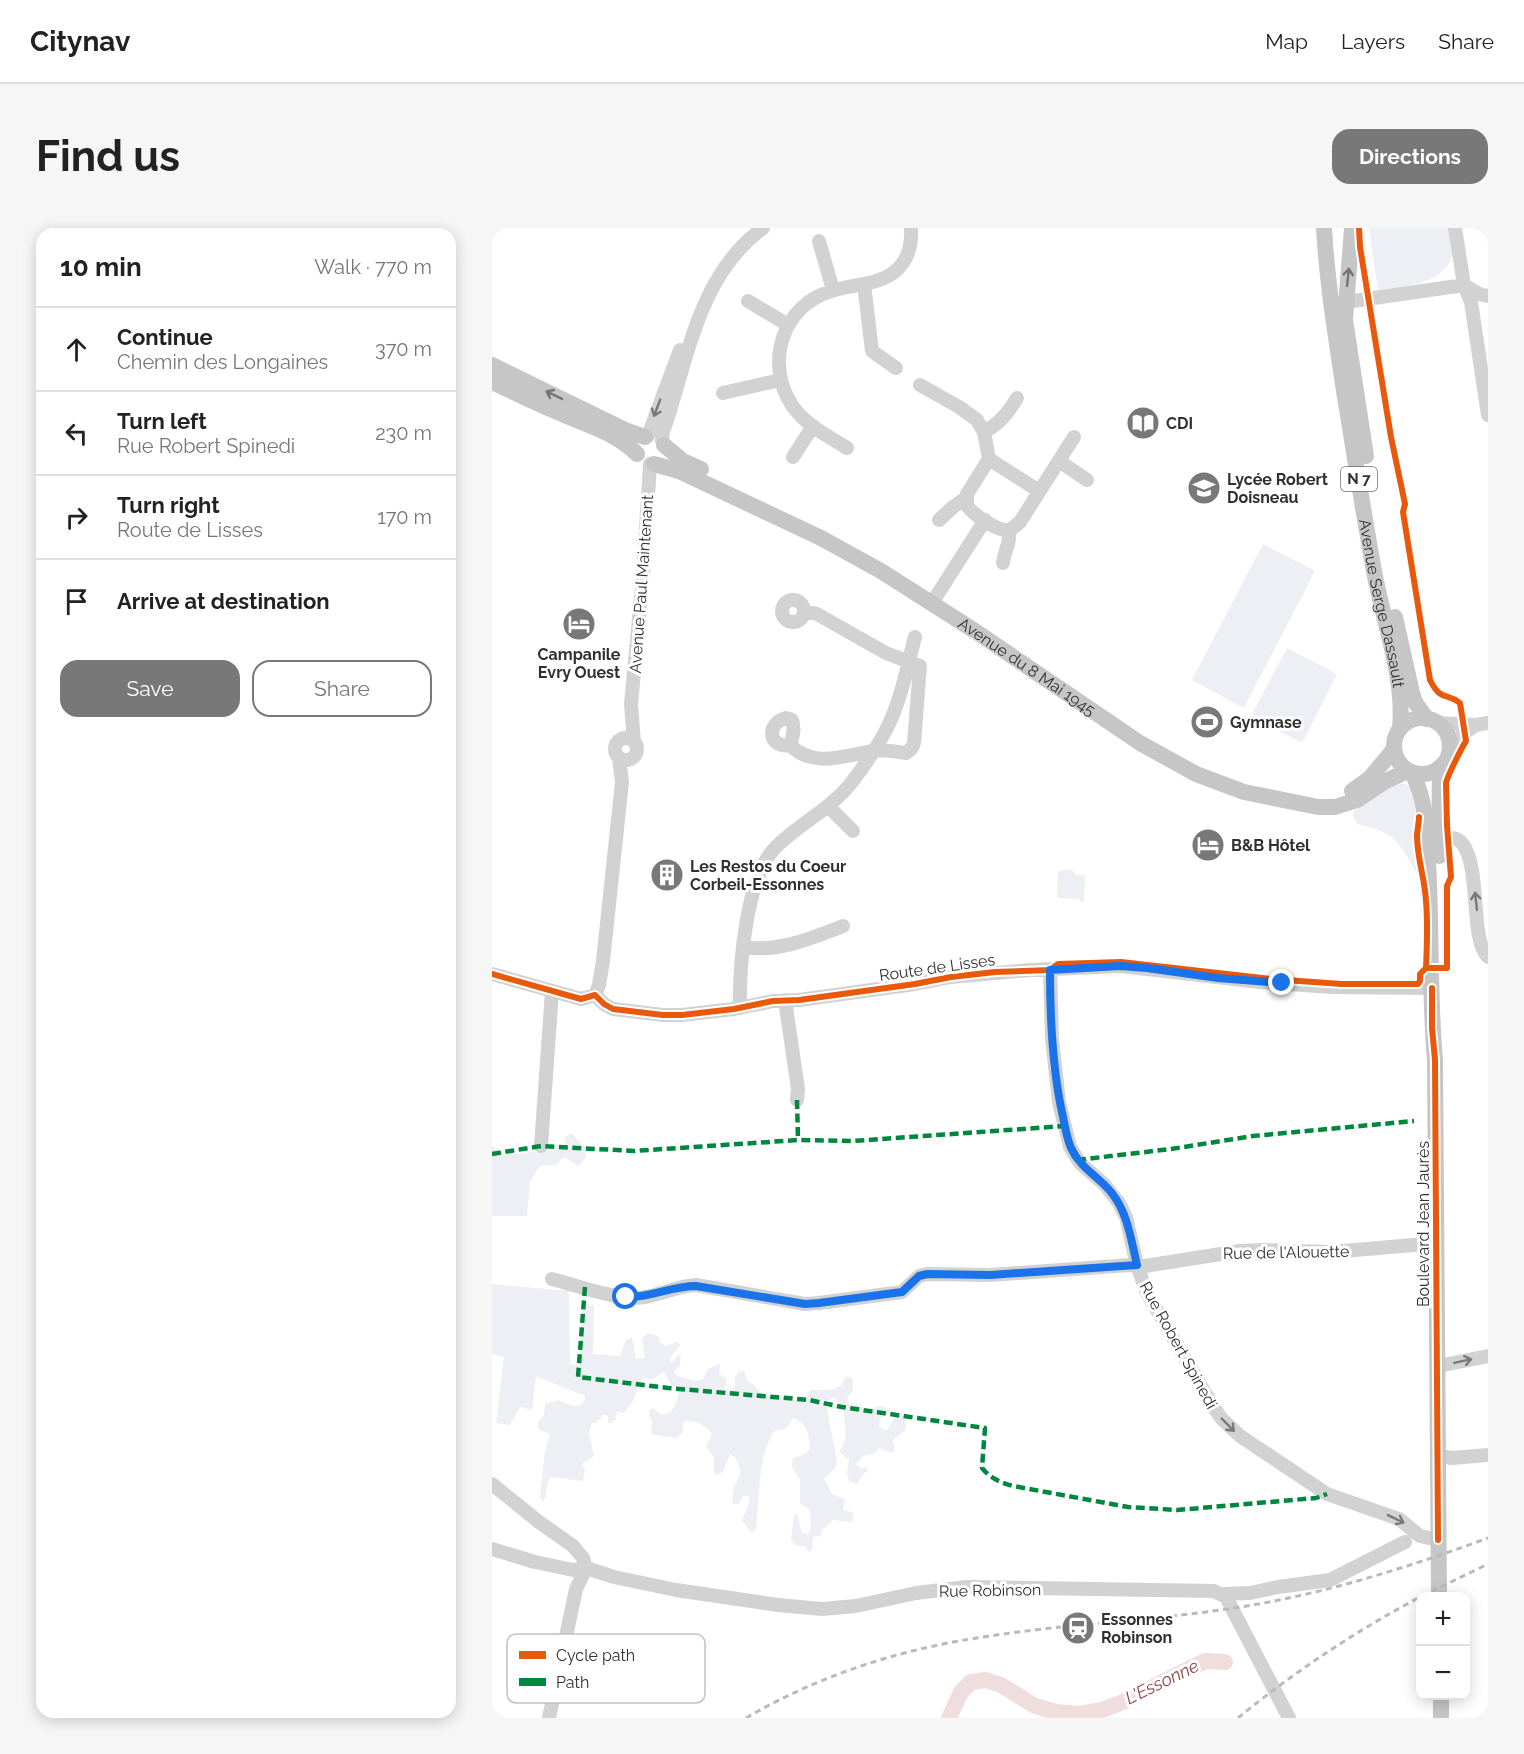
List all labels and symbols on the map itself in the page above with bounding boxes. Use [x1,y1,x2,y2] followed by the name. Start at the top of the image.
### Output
[1343,267,1354,287] one-way arrow
[545,389,563,401] one-way arrow
[651,398,662,417] one-way arrow
[1125,405,1161,441] library icon: CDI
[1166,414,1193,433] place label: CDI
[1341,467,1377,491] road number: N 7
[1186,470,1222,506] school or university icon: Lycée Robert Doisneau
[1227,470,1328,507] place label: Lycée Robert Doisneau
[626,493,657,674] street label: Avenue Paul Maintenant
[1355,518,1408,689] street label: Avenue Serge Dassault
[561,606,597,642] hotel icon: Campanile Evry Ouest
[955,614,1099,720] street label: Avenue du 8 Mai 1945
[538,645,621,682] place label: Campanile Evry Ouest
[1189,704,1225,740] sports icon: Gymnase
[1230,713,1302,732] place label: Gymnase
[1190,827,1226,863] hotel icon: B&B Hôtel
[1231,836,1311,855] place label: B&B Hôtel
[649,857,685,893] building icon: Les Restos du Coeur Corbeil-Essonnes
[690,857,846,894] place label: Les Restos du Coeur Corbeil-Essonnes
[1470,892,1481,912] one-way arrow
[878,950,996,985] street label: Route de Lisses
[1268,969,1294,995] route end
[1414,1141,1433,1307] street label: Boulevard Jean Jaurès
[1223,1242,1349,1263] street label: Rue de l'Alouette
[1136,1278,1221,1412] street label: Rue Robert Spinedi
[612,1283,638,1309] route start
[1454,1355,1473,1367] one-way arrow
[1221,1417,1236,1432] one-way arrow
[1387,1513,1405,1525] one-way arrow
[939,1580,1041,1601] street label: Rue Robinson
[1060,1610,1096,1646] station icon: Essonnes Robinson
[1101,1610,1173,1647] place label: Essonnes Robinson
[507,1634,705,1703] legend
[556,1646,635,1665] text: Cycle path
[1122,1655,1202,1708] water label: L'Essonne
[556,1673,589,1692] text: Path

